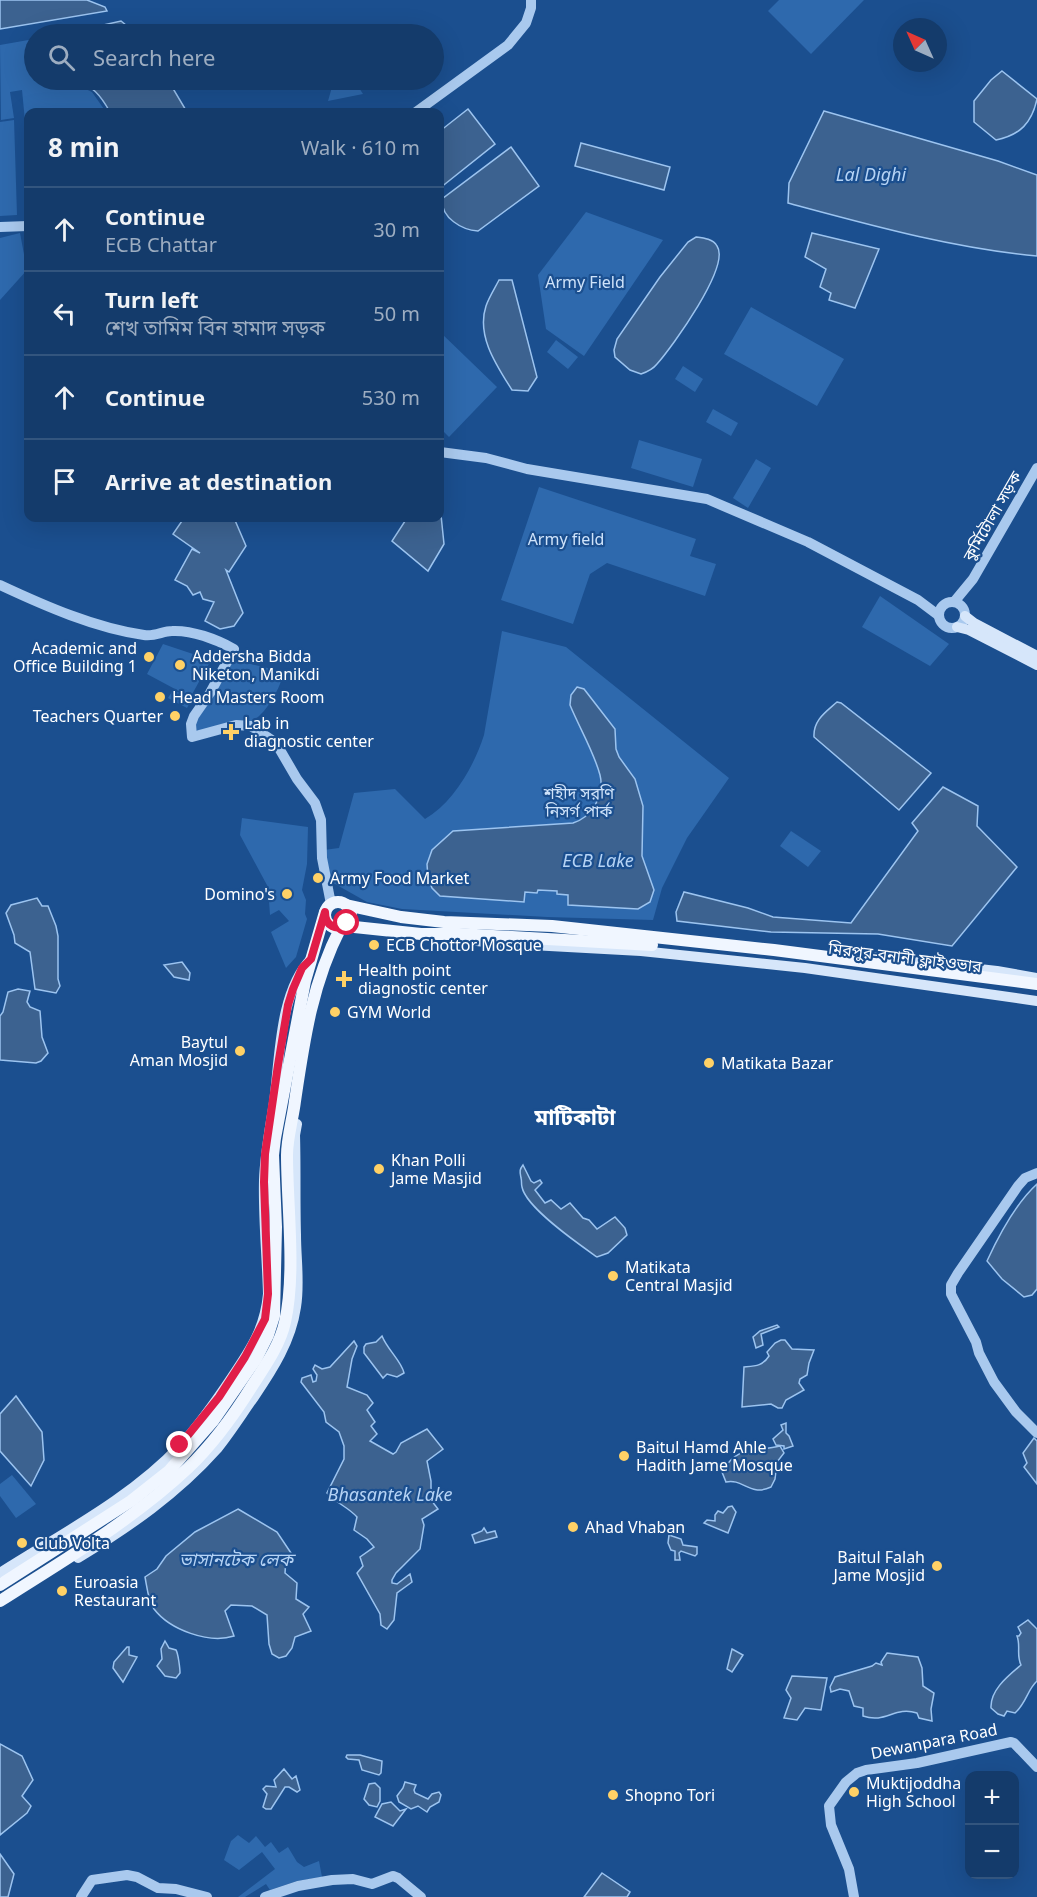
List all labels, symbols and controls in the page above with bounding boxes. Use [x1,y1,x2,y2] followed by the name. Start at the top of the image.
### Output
[893,18,947,72] north arrow
[24,24,444,90] search box
[45,41,78,74] icon: search
[93,42,215,72] text: Search here
[48,129,120,165] text: 8 min
[301,134,420,161] text: Walk · 610 m
[836,162,906,186] water label: Lal Dighi
[105,201,205,231] text: Continue
[48,213,81,246] icon: ahead
[373,216,420,243] text: 30 m
[105,231,217,258] text: ECB Chattar
[545,271,625,293] park label: Army Field
[105,284,199,314] text: Turn left
[48,297,81,330] icon: left
[373,300,420,327] text: 50 m
[105,314,325,341] text: শেখ তামিম বিন হামাদ সড়ক
[48,381,81,414] icon: ahead
[105,382,205,412] text: Continue
[362,384,420,411] text: 530 m
[48,465,81,498] icon: arrive
[105,466,332,496] text: Arrive at destination
[957,466,1027,566] street label: কুর্মিটোলা সড়ক
[528,528,604,550] park label: Army field
[13,637,137,677] place label: Academic and Office Building 1
[192,645,320,685] place label: Addersha Bidda Niketon, Manikdi
[142,650,156,664] marker: Academic and Office Building 1
[173,658,187,672] marker: Addersha Bidda Niketon, Manikdi
[172,686,325,708] place label: Head Masters Room
[153,690,167,704] marker: Head Masters Room
[33,705,163,727] place label: Teachers Quarter
[168,709,182,723] marker: Teachers Quarter
[244,712,374,752] place label: Lab in diagnostic center
[222,723,240,741] marker: Lab in diagnostic center
[543,782,615,822] park label: শহীদ সরণি নিসর্গ পার্ক
[562,848,634,872] water label: ECB Lake
[330,867,469,889] place label: Army Food Market
[311,871,325,885] marker: Army Food Market
[204,883,275,905] place label: Domino's
[280,887,294,901] marker: Domino's
[333,909,359,935] route start
[386,934,542,956] place label: ECB Chottor Mosque
[826,937,983,977] street label: মিরপুর-বনানী ফ্লাইওভার
[367,938,381,952] marker: ECB Chottor Mosque
[358,959,488,999] place label: Health point diagnostic center
[335,970,353,988] marker: Health point diagnostic center
[347,1001,431,1023] place label: GYM World
[328,1005,342,1019] marker: GYM World
[130,1031,228,1071] place label: Baytul Aman Mosjid
[233,1044,247,1058] marker: Baytul Aman Mosjid
[721,1052,834,1074] place label: Matikata Bazar
[702,1056,716,1070] marker: Matikata Bazar
[533,1101,616,1131] district label: মাটিকাটা
[389,1149,482,1189] place label: Khan Polli Jame Masjid
[372,1162,386,1176] marker: Khan Polli Jame Masjid
[625,1256,733,1296] place label: Matikata Central Masjid
[606,1269,620,1283] marker: Matikata Central Masjid
[166,1431,192,1457] route end
[636,1436,793,1476] place label: Baitul Hamd Ahle Hadith Jame Mosque
[617,1449,631,1463] marker: Baitul Hamd Ahle Hadith Jame Mosque
[328,1482,452,1506] water label: Bhasantek Lake
[585,1516,685,1538] place label: Ahad Vhaban
[566,1520,580,1534] marker: Ahad Vhaban
[34,1532,110,1554] place label: Club Volta
[15,1536,29,1550] marker: Club Volta
[832,1546,925,1586] place label: Baitul Falah Jame Mosjid
[179,1547,296,1571] water label: ভাসানটেক লেক
[930,1559,944,1573] marker: Baitul Falah Jame Mosjid
[74,1571,156,1611] place label: Euroasia Restaurant
[55,1584,69,1598] marker: Euroasia Restaurant
[869,1718,999,1764] street label: Dewanpara Road
[965,1771,1019,1879] map controls
[965,1771,1019,1825] button: +
[866,1772,961,1812] place label: Muktijoddha High School
[625,1784,715,1806] place label: Shopno Tori
[847,1785,861,1799] marker: Muktijoddha High School
[606,1788,620,1802] marker: Shopno Tori
[965,1825,1019,1879] button: −

